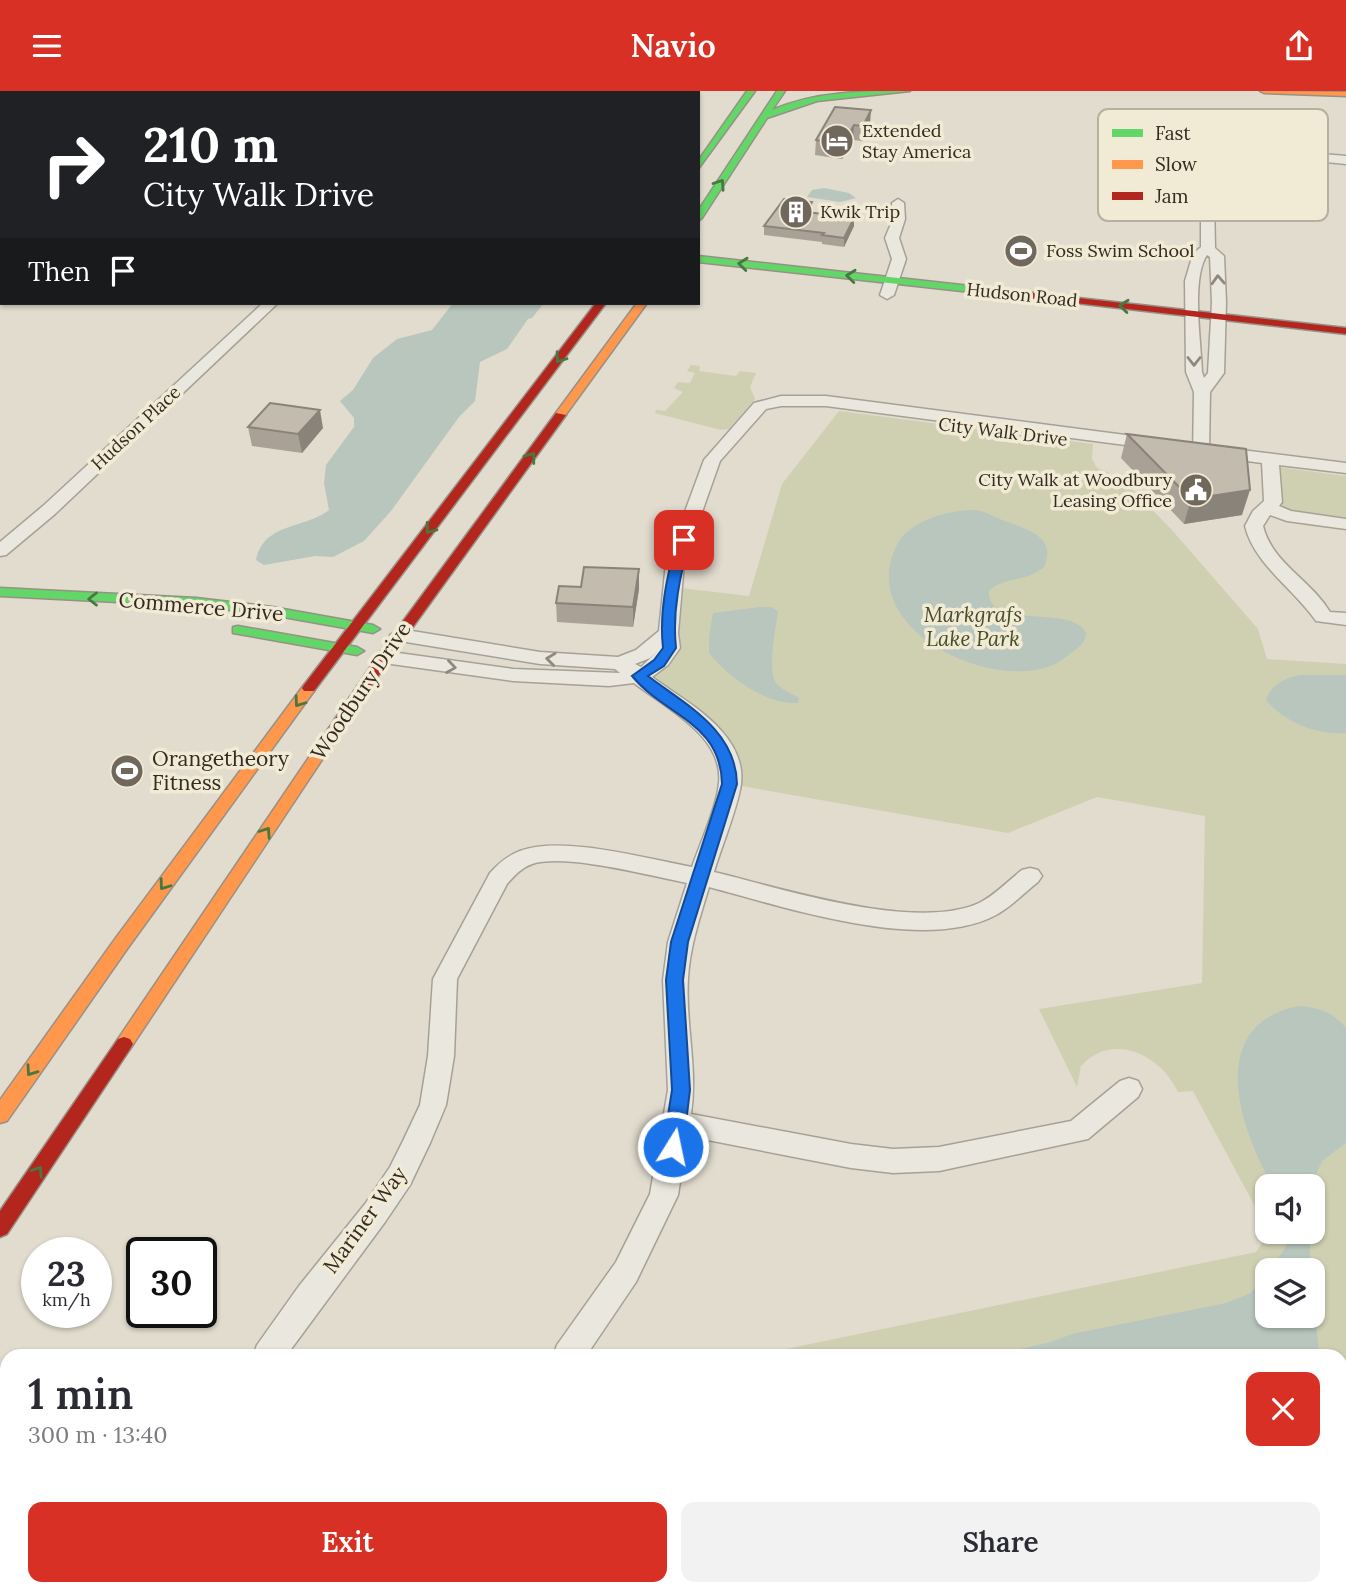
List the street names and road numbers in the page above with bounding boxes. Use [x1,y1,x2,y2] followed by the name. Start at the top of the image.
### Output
[965,277,1079,312] street label: Hudson Road
[86,380,185,475] street label: Hudson Place
[937,412,1069,451] street label: City Walk Drive
[118,586,285,627] street label: Commerce Drive
[305,617,417,765] street label: Woodbury Drive
[317,1161,412,1278] street label: Mariner Way

